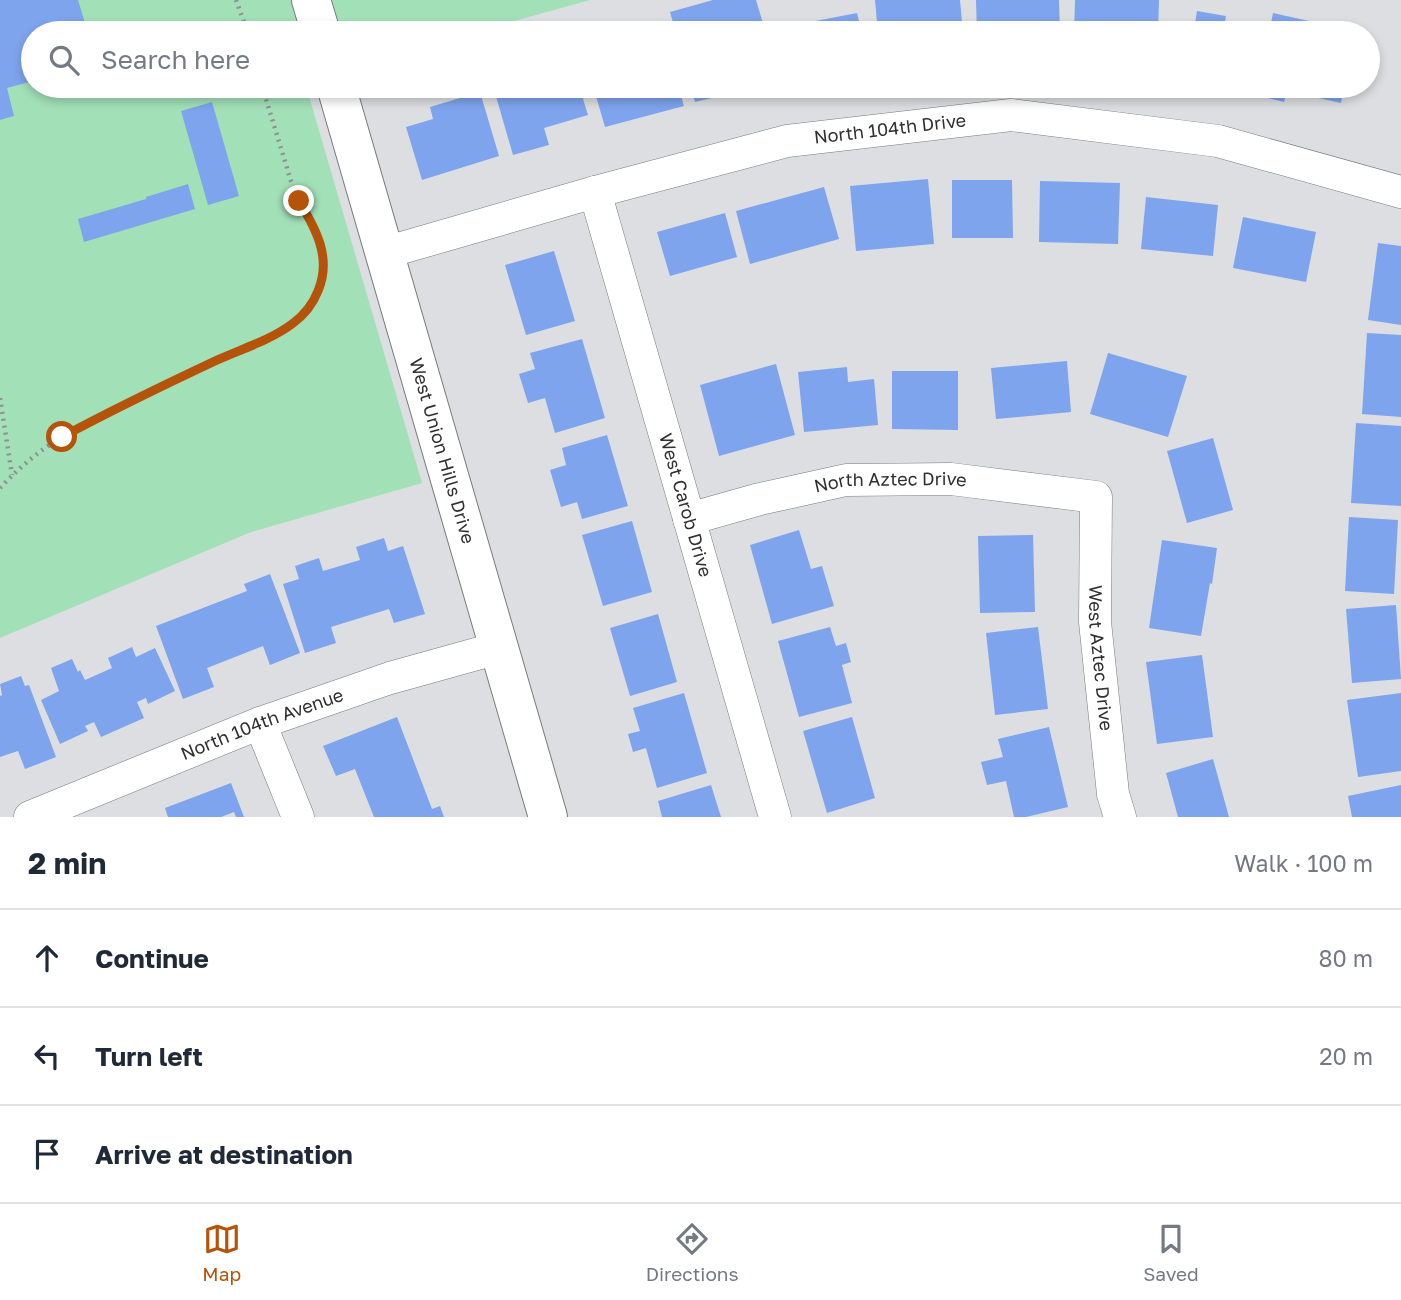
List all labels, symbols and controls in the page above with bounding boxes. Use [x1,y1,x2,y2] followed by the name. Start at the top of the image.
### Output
[21,21,1380,98] search box
[45,41,83,79] icon: search
[101,44,250,75] text: Search here
[813,108,967,148] street label: North 104th Drive
[283,185,314,216] route end
[405,355,480,546] street label: West Union Hills Drive
[46,421,77,452] route start
[655,431,717,579] street label: West Carob Drive
[812,467,968,497] street label: North Aztec Drive
[1085,585,1118,732] street label: West Aztec Drive
[177,683,346,764] street label: North 104th Avenue
[28,845,106,881] text: 2 min
[1234,849,1373,877] text: Walk · 100 m
[28,939,66,977] icon: ahead
[95,943,209,974] text: Continue
[1319,944,1373,972] text: 80 m
[28,1037,66,1075] icon: left
[95,1041,203,1072] text: Turn left
[1319,1042,1373,1070] text: 20 m
[28,1135,66,1173] icon: arrive
[95,1139,353,1170] text: Arrive at destination
[202,1220,241,1285] tab: Map
[646,1220,739,1285] tab: Directions
[1143,1220,1199,1285] tab: Saved

